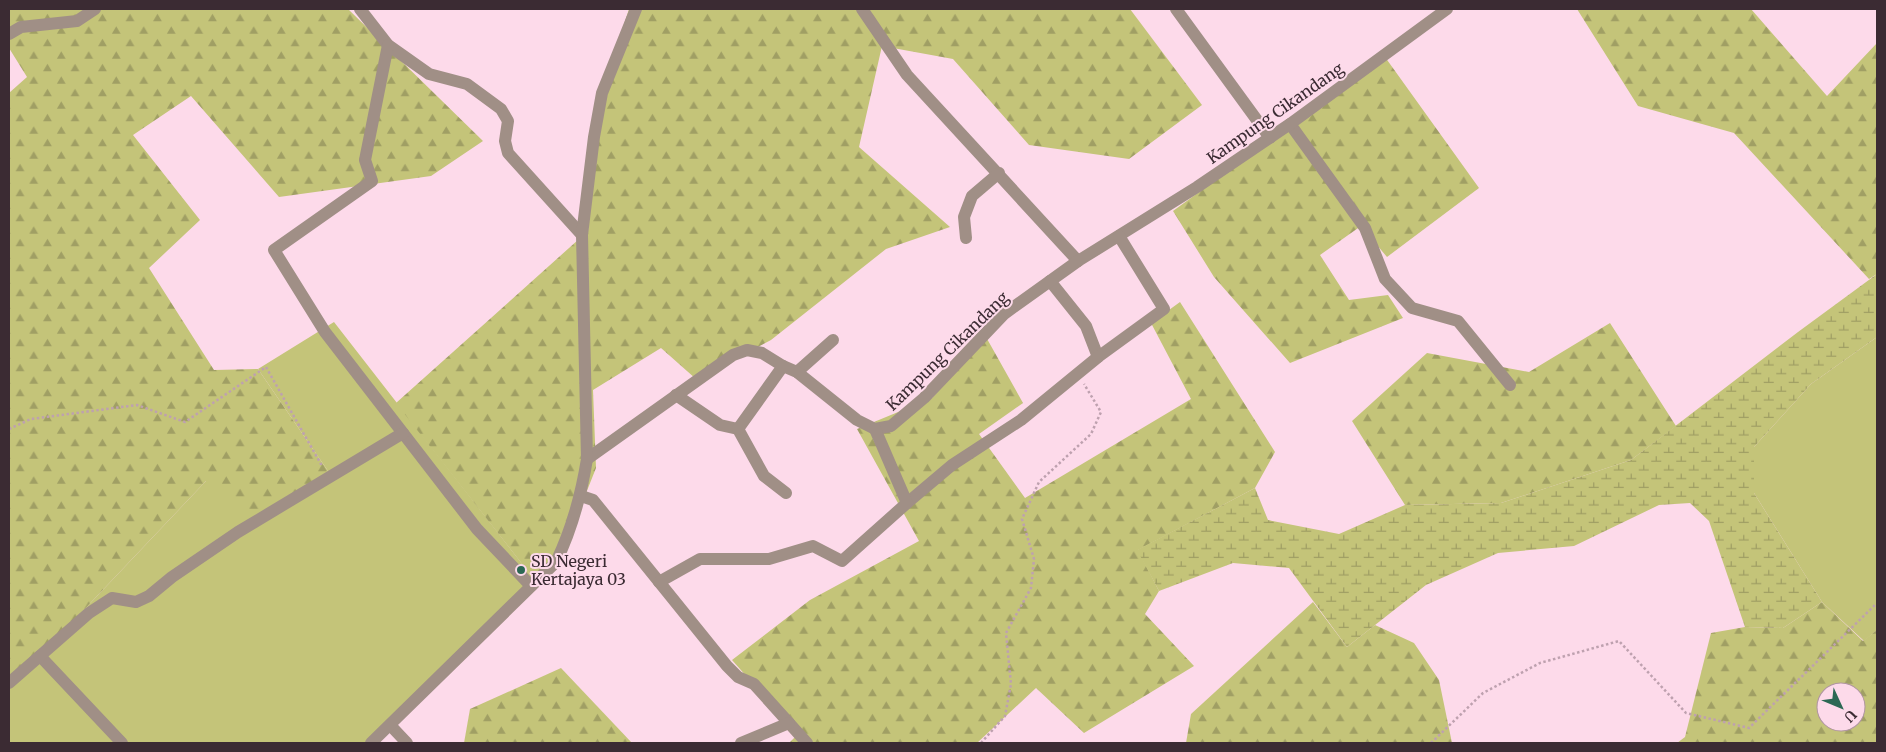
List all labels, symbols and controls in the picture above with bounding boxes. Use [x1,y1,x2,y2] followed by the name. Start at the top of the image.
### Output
[1203,58,1348,168] street label: Kampung Cikandang
[882,287,1013,415] street label: Kampung Cikandang
[531,551,626,589] place label: SD Negeri Kertajaya 03
[515,564,527,576] marker: SD Negeri Kertajaya 03
[1816,682,1866,732] north arrow
[1840,706,1860,726] text: U

